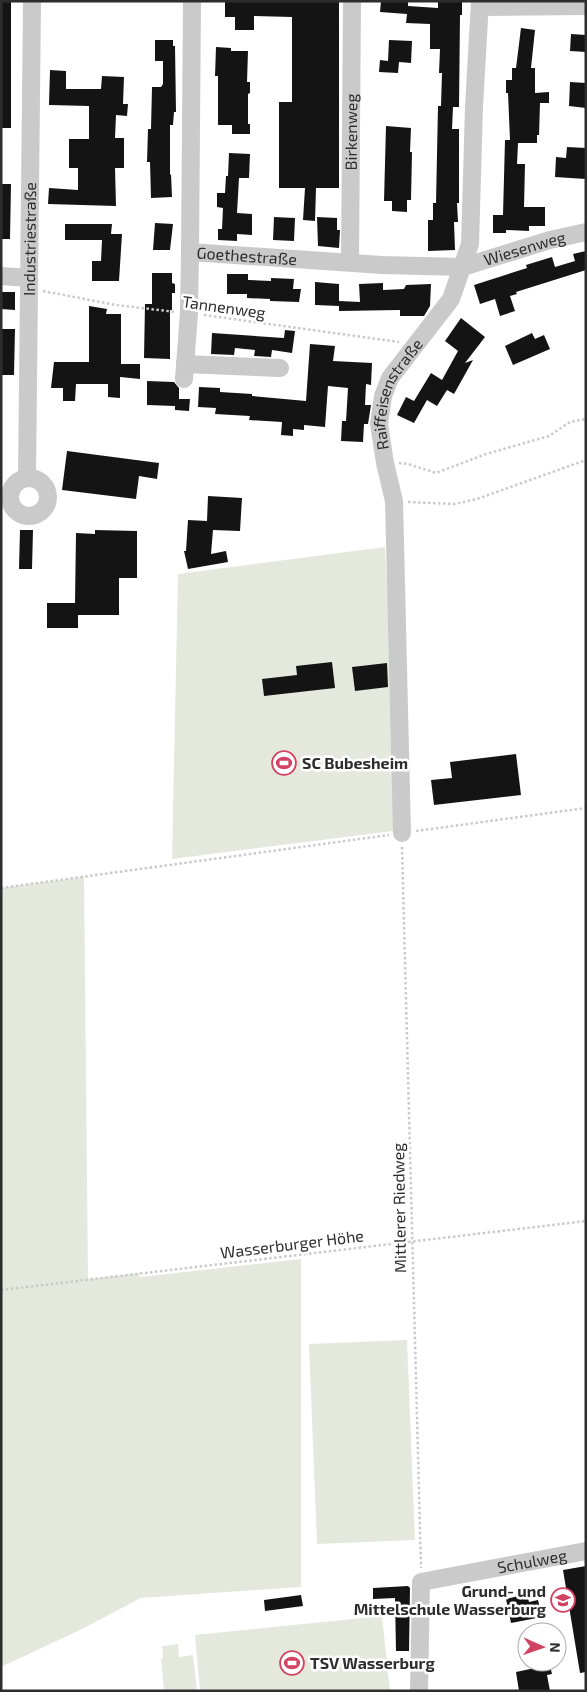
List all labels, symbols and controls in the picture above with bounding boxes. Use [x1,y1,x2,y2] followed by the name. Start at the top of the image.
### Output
[341,93,360,170] street label: Birkenweg
[19,182,39,296] street label: Industriestraße
[481,227,567,269] street label: Wiesenweg
[196,242,298,268] street label: Goethestraße
[181,291,267,322] street label: Tannenweg
[369,334,426,452] street label: Raiffeisenstraße
[271,750,297,776] sports icon: SC Bubesheim
[302,753,408,772] place label: SC Bubesheim
[388,1143,409,1273] street label: Mittlerer Riedweg
[219,1225,365,1262] street label: Wasserburger Höhe
[496,1545,568,1576] street label: Schulweg
[354,1581,547,1618] place label: Grund- und Mittelschule Wasserburg
[550,1587,576,1613] school or university icon: Grund- und Mittelschule Wasserburg
[517,1622,567,1672] north arrow
[547,1642,564,1653] text: N
[279,1650,305,1676] sports icon: TSV Wasserburg
[310,1653,435,1672] place label: TSV Wasserburg

